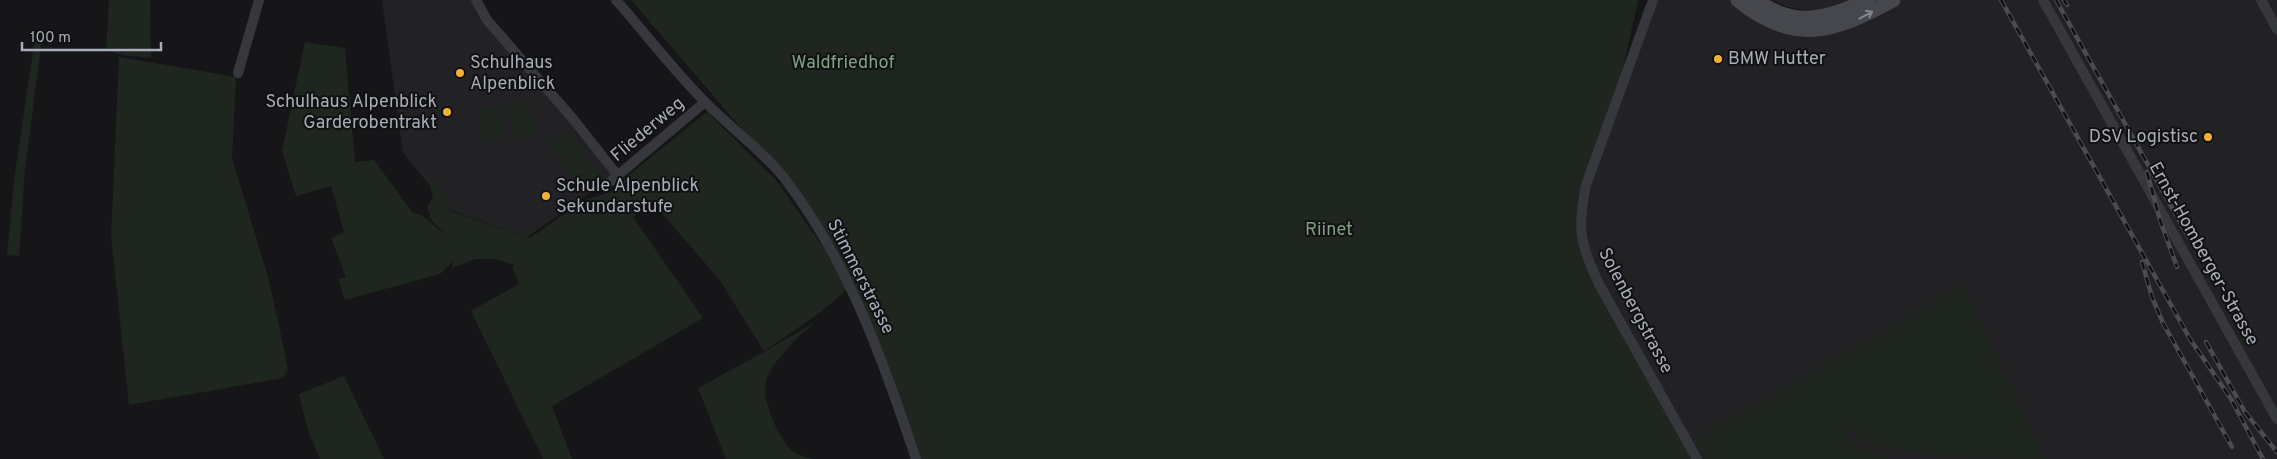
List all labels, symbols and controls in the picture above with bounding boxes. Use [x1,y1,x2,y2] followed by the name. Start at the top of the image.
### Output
[1858,9,1873,19] one-way arrow
[22,20,161,52] scale bar
[30,29,71,48] text: 100 m
[1728,48,1826,71] place label: BMW Hutter
[470,52,555,96] place label: Schulhaus Alpenblick
[792,52,894,75] park label: Waldfriedhof
[1712,53,1724,65] marker: BMW Hutter
[454,67,466,79] marker: Schulhaus Alpenblick
[265,91,437,135] place label: Schulhaus Alpenblick Garderobentrakt
[606,93,690,167] street label: Fliederweg
[441,106,453,118] marker: Schulhaus Alpenblick Garderobentrakt
[2089,126,2198,149] place label: DSV Logistisc
[2202,131,2214,143] marker: DSV Logistisc
[2143,158,2263,350] street label: Ernst-Homberger-Strasse
[556,175,699,219] place label: Schule Alpenblick Sekundarstufe
[540,190,552,202] marker: Schule Alpenblick Sekundarstufe
[821,216,899,338] street label: Stimmerstrasse
[1305,219,1353,242] park label: Riinet
[1592,244,1678,378] street label: Solenbergstrasse

